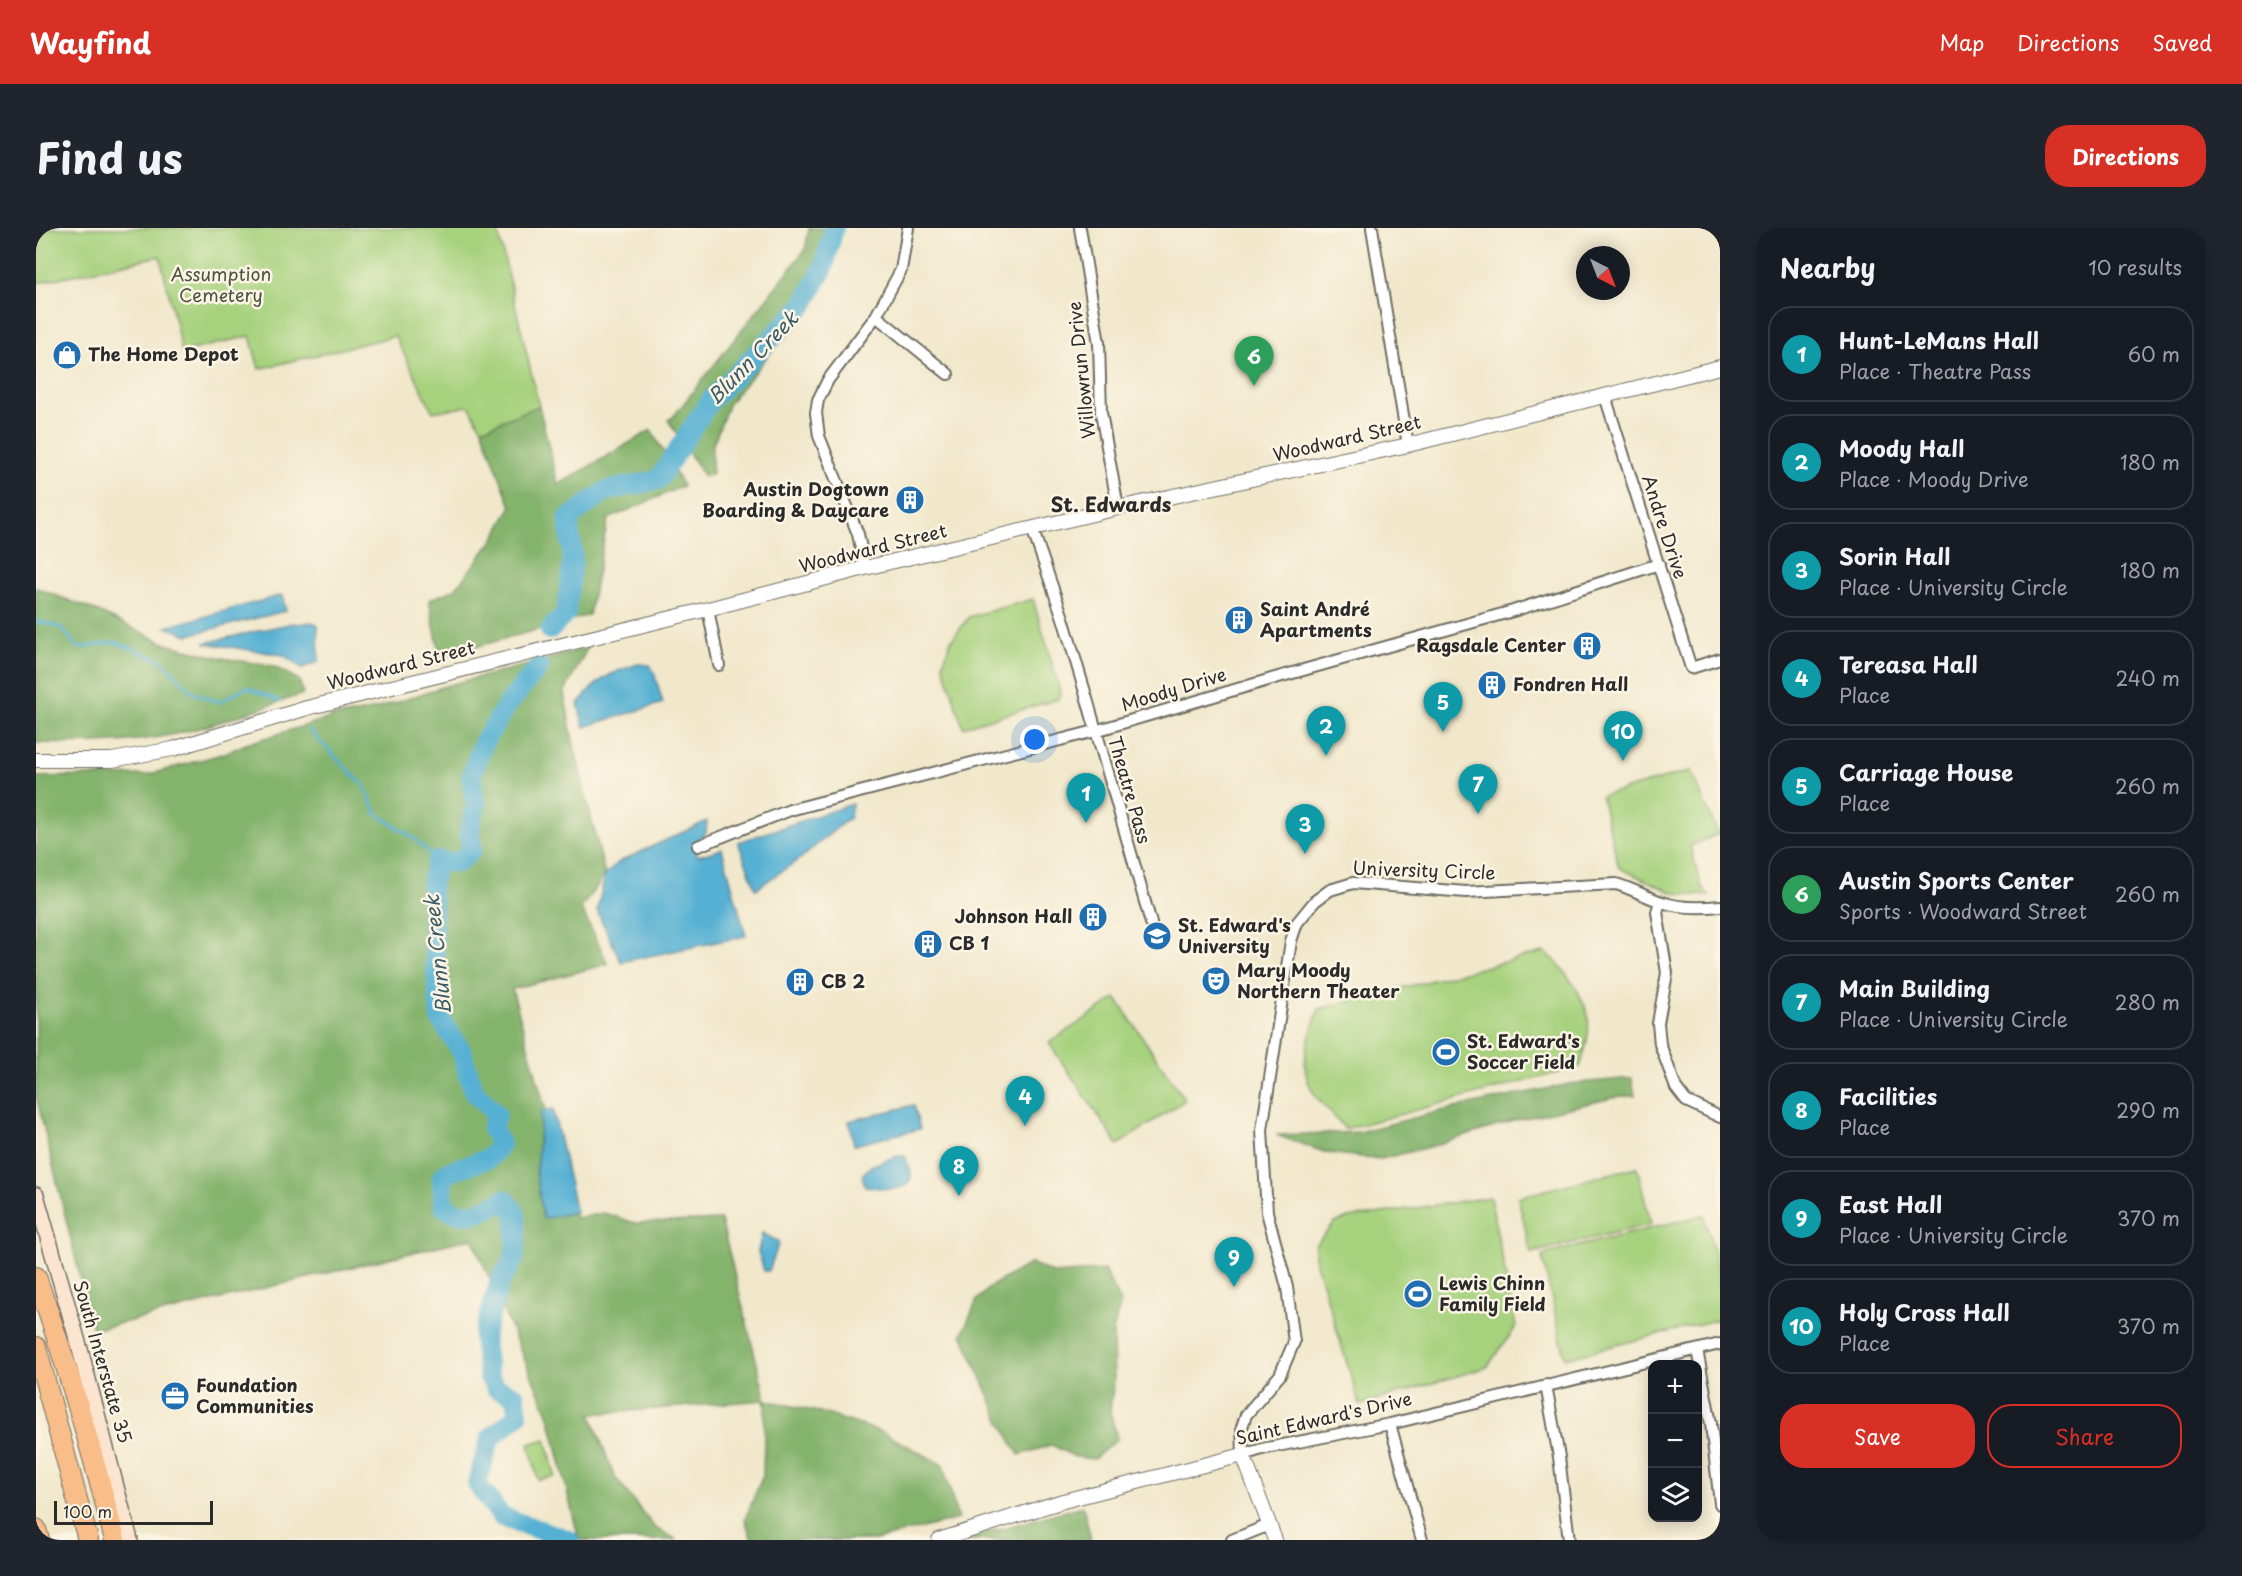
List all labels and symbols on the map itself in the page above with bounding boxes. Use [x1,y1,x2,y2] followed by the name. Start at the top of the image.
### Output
[1576,246,1630,300] north arrow
[171,260,271,308] park label: Assumption Cemetery
[1060,300,1101,440] street label: Willowrun Drive
[700,303,805,411] water label: Blunn Creek
[1234,336,1274,386] pin: 6
[51,339,83,371] shop icon: The Home Depot
[88,340,239,367] place label: The Home Depot
[1270,407,1423,468] street label: Woodward Street
[1636,471,1695,582] street label: Andre Drive
[702,475,889,523] place label: Austin Dogtown Boarding & Daycare
[894,484,926,516] building icon: Austin Dogtown Boarding & Daycare
[1051,489,1172,519] district label: St. Edwards
[796,516,949,579] street label: Woodward Street
[1260,595,1372,643] place label: Saint André Apartments
[1223,604,1255,636] building icon: Saint André Apartments
[1571,630,1603,662] building icon: Ragsdale Center
[1416,631,1567,658] place label: Ragsdale Center
[324,633,477,696] street label: Woodward Street
[1118,660,1229,717] street label: Moody Drive
[1476,669,1508,701] building icon: Fondren Hall
[1513,670,1628,697] place label: Fondren Hall
[1424,682,1462,732] pin: 5
[1306,706,1346,756] pin: 2
[1604,712,1642,761] pin: 10
[1020,725,1049,754] your location
[1102,733,1159,847] street label: Theatre Pass
[1458,764,1498,814] pin: 7
[1066,774,1106,823] pin: 1
[1286,804,1324,854] pin: 3
[1352,854,1496,885] street label: University Circle
[416,893,458,1016] water label: Blunn Creek
[1077,901,1109,933] building icon: Johnson Hall
[955,902,1072,929] place label: Johnson Hall
[1178,911,1291,959] place label: St. Edward's University
[1141,920,1173,952] school or university icon: St. Edward's University
[912,928,944,960] building icon: CB 1
[949,929,990,956] place label: CB 1
[1237,956,1400,1004] place label: Mary Moody Northern Theater
[1200,965,1232,997] theatre icon: Mary Moody Northern Theater
[784,966,816,998] building icon: CB 2
[821,967,865,994] place label: CB 2
[1467,1027,1580,1075] place label: St. Edward's Soccer Field
[1430,1036,1462,1068] sports icon: St. Edward's Soccer Field
[1006,1076,1044,1126] pin: 4
[940,1146,978,1196] pin: 8
[1214,1238,1254,1287] pin: 9
[1439,1269,1546,1317] place label: Lewis Chinn Family Field
[67,1277,140,1446] street label: South Interstate 35
[1402,1278,1434,1310] sports icon: Lewis Chinn Family Field
[196,1371,314,1419] place label: Foundation Communities
[159,1380,191,1412] office icon: Foundation Communities
[1233,1384,1414,1451] street label: Saint Edward's Drive
[54,1498,213,1526] scale bar

